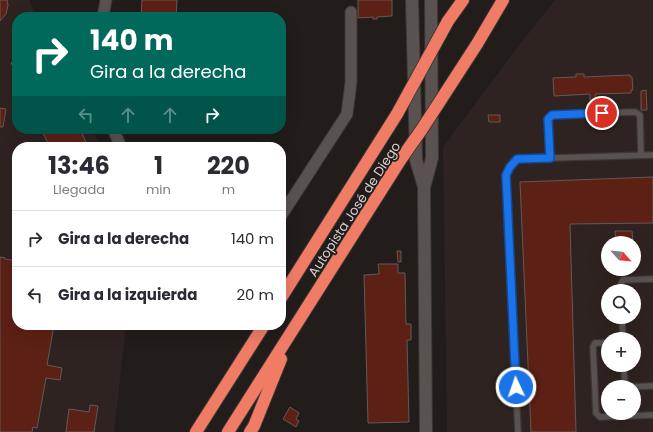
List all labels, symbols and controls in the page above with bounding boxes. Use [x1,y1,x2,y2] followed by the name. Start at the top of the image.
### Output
[90,21,173,60] text: 140 m
[24,28,76,80] icon: right
[90,59,246,84] text: Gira a la derecha
[585,96,619,130] pin
[591,102,613,124] icon: arrive
[75,104,97,126] icon: left
[117,104,139,126] icon: ahead
[159,104,181,126] icon: ahead
[201,104,223,126] icon: right
[304,138,405,280] street label: Autopista José de Diego
[48,149,110,182] text: 13:46
[154,149,163,182] text: 1
[207,149,250,182] text: 220
[53,180,105,199] text: Llegada
[146,180,171,199] text: min
[222,180,235,199] text: m
[24,228,46,250] icon: right
[58,228,189,249] text: Gira a la derecha
[231,228,274,249] text: 140 m
[601,236,641,276] north arrow
[601,236,641,420] map controls
[24,284,46,306] icon: left
[58,284,197,305] text: Gira a la izquierda
[236,284,274,305] text: 20 m
[601,284,641,324] button: search
[601,332,641,372] button: +
[495,366,537,408] position arrow
[601,380,641,420] button: −

